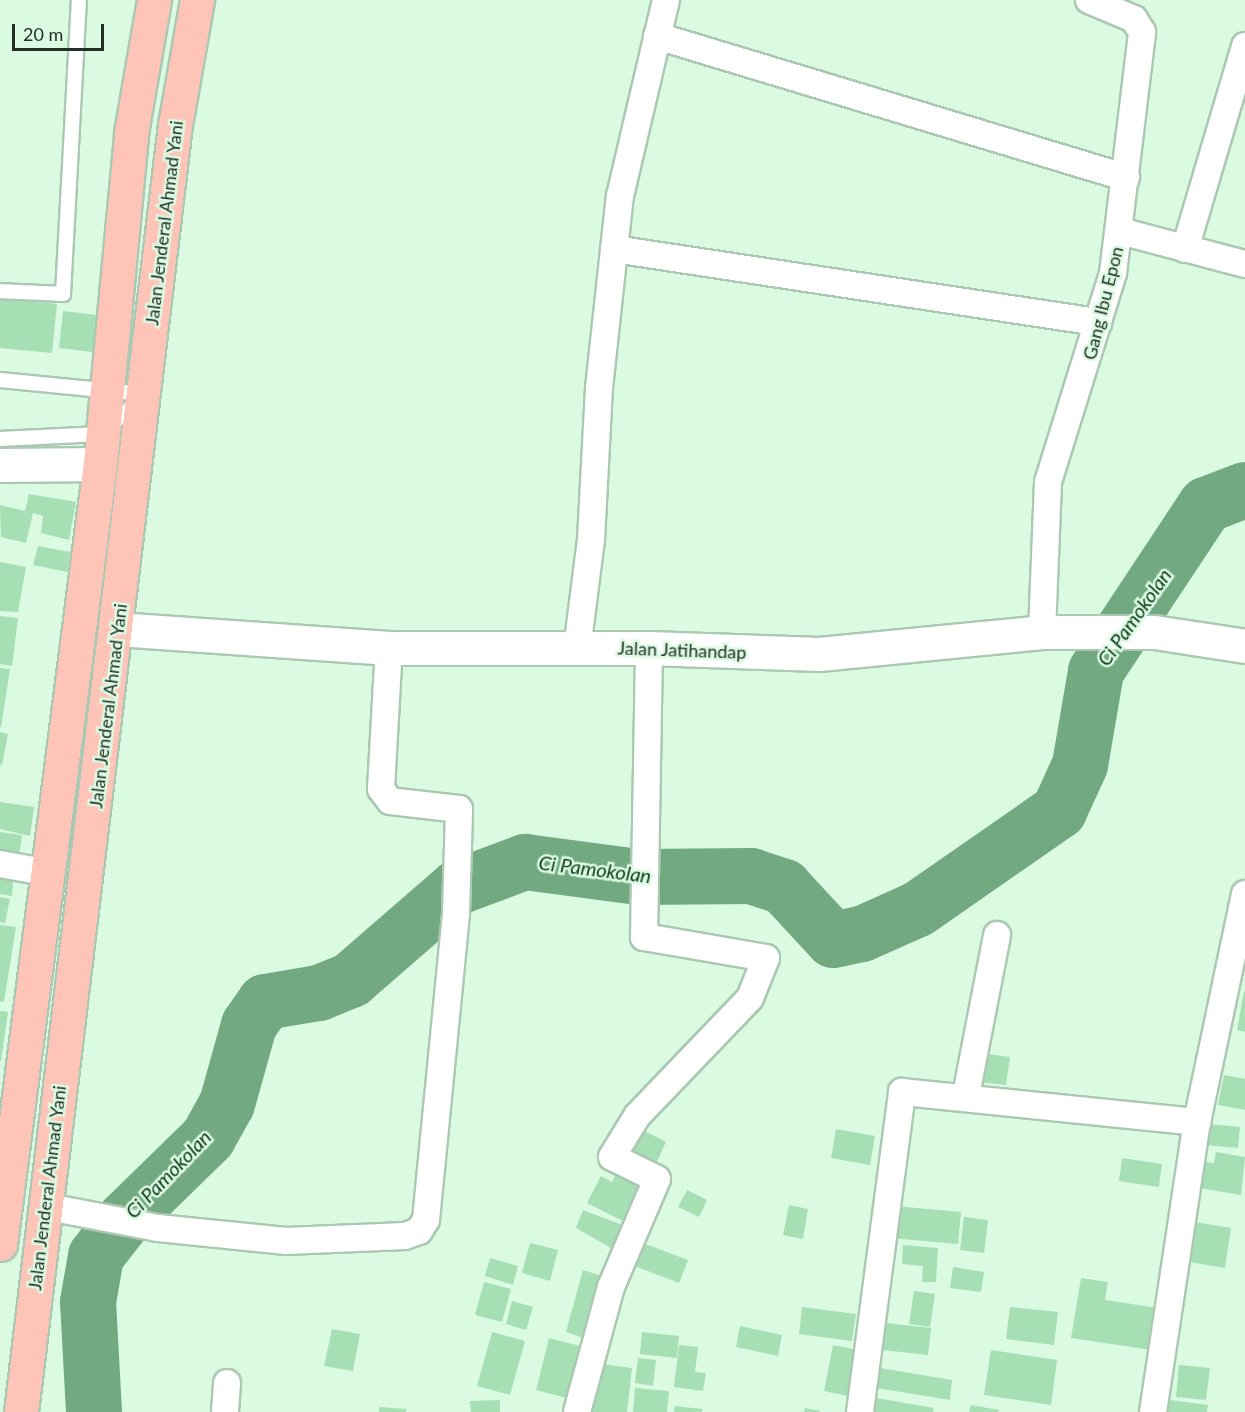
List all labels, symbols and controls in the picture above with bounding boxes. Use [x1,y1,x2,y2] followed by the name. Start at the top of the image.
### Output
[15,12,106,50] scale bar
[23,23,63,45] text: 20 m
[141,119,187,327] street label: Jalan Jenderal Ahmad Yani
[1078,244,1128,362] street label: Gang Ibu Epon
[1092,564,1176,670] water label: Ci Pamokolan
[85,602,131,810] street label: Jalan Jenderal Ahmad Yani
[617,637,747,663] street label: Jalan Jatihandap
[537,850,653,888] water label: Ci Pamokolan
[24,1084,70,1292] street label: Jalan Jenderal Ahmad Yani
[120,1125,216,1223] water label: Ci Pamokolan

